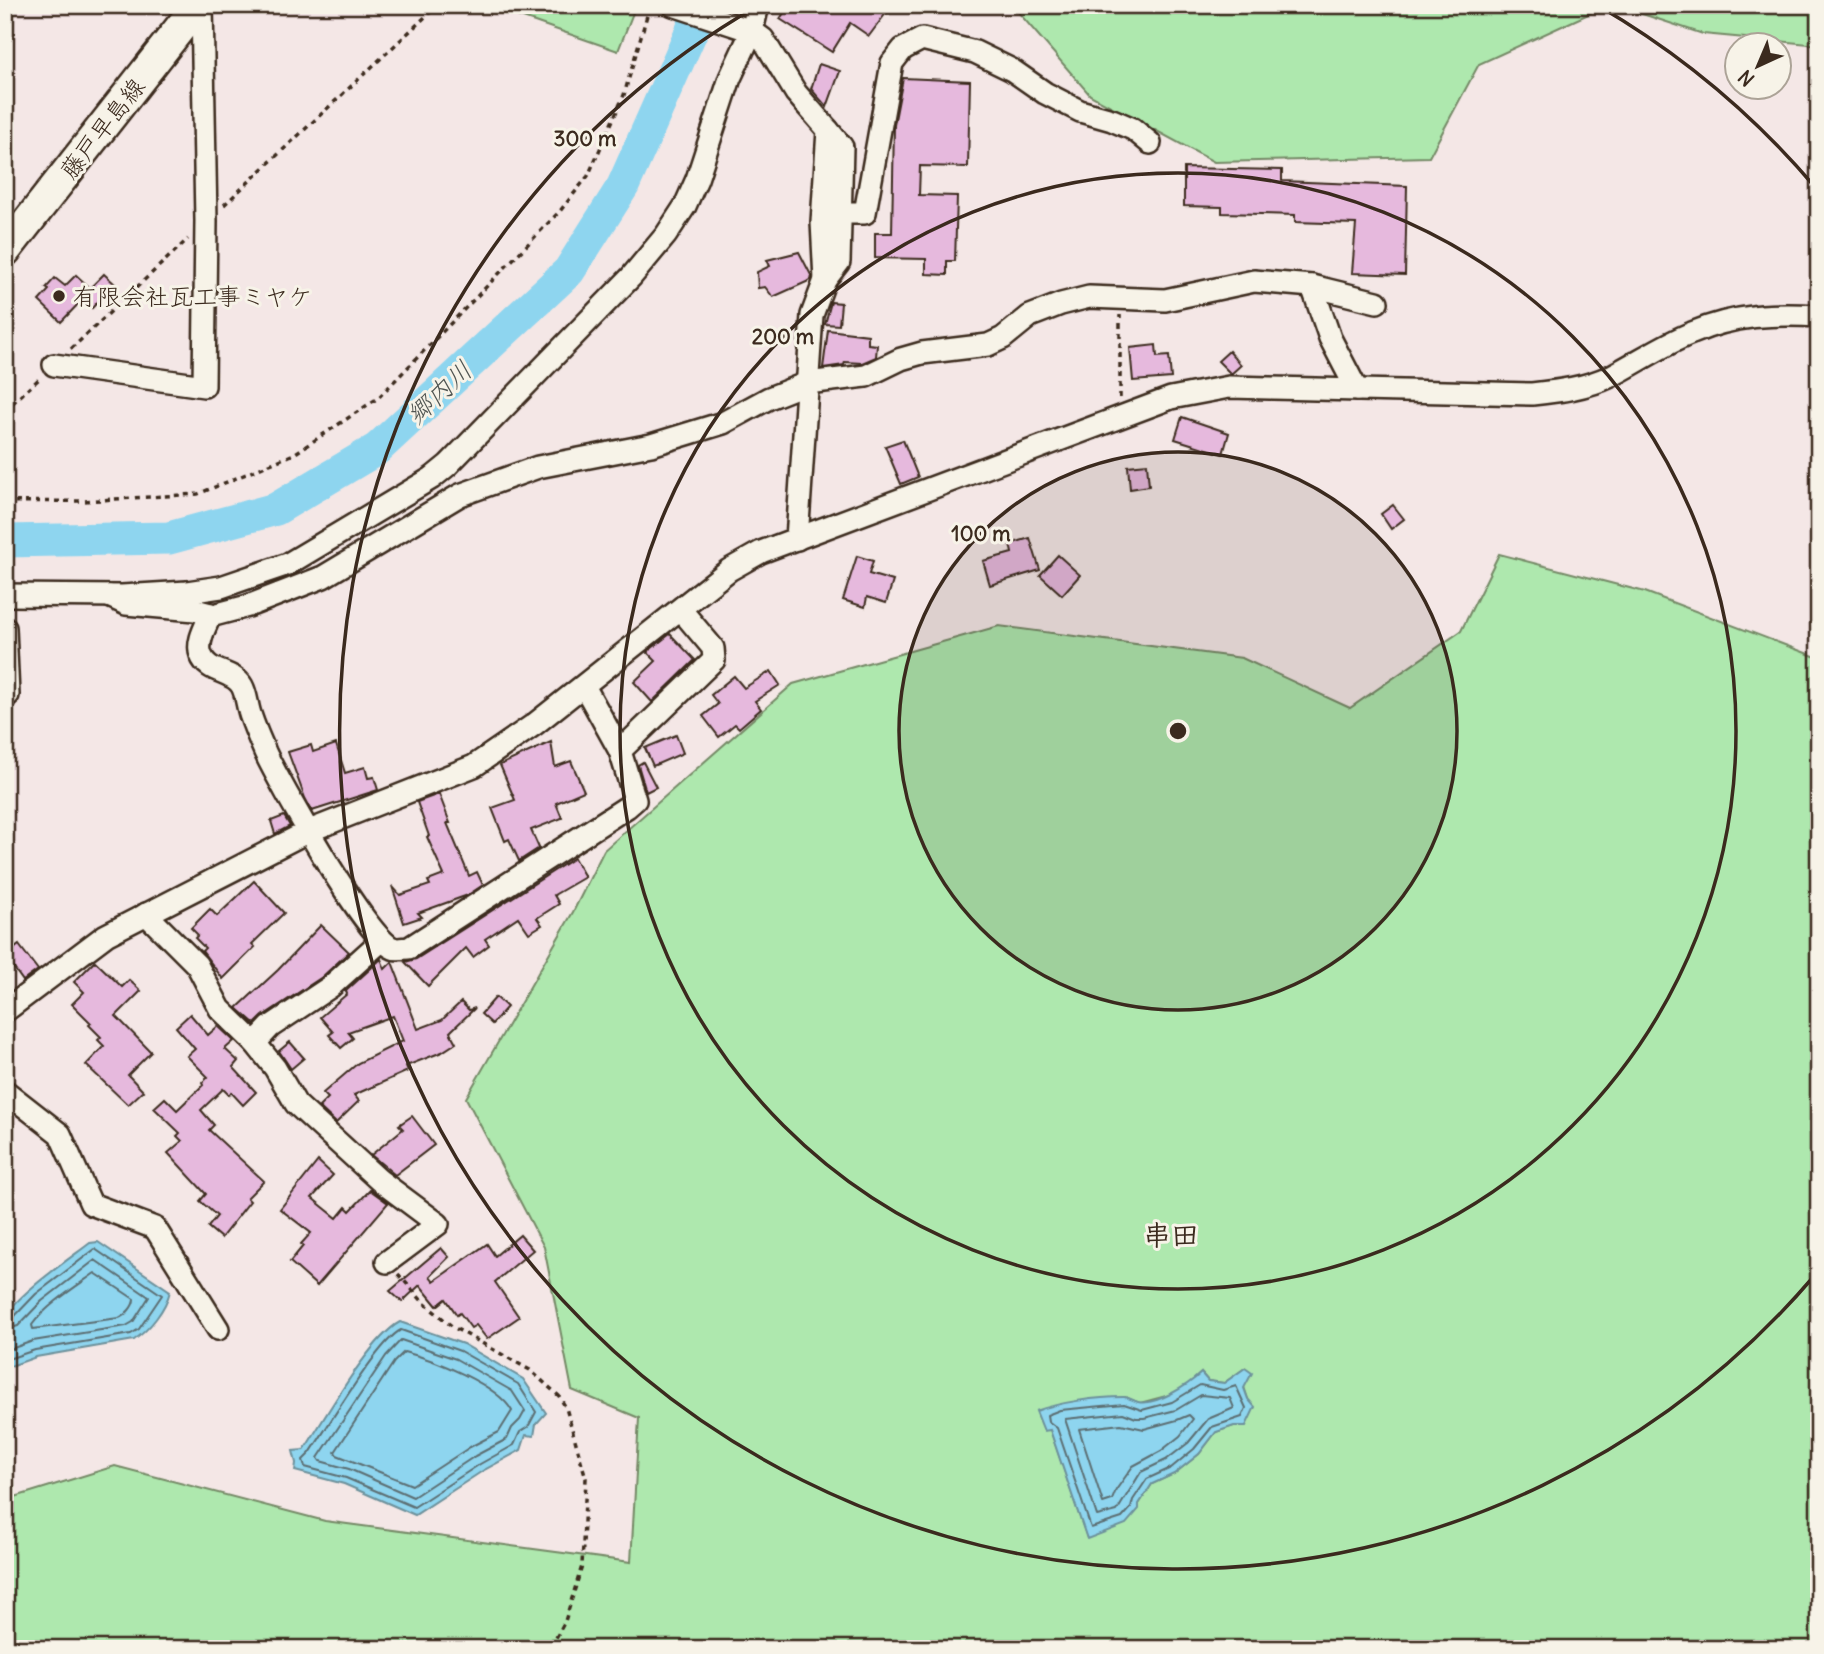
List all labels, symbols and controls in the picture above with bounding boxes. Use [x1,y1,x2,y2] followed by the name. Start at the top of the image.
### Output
[1722,32,1792,102] north arrow
[1733,65,1759,91] text: N
[53,71,151,185] street label: 藤戸早島線
[554,125,617,152] text: 300 m
[73,281,313,311] place label: 有限会社瓦工事ミヤケ
[51,288,67,304] marker: 有限会社瓦工事ミヤケ
[752,323,815,350] text: 200 m
[399,353,479,431] water label: 郷内川
[951,520,1011,547] text: 100 m
[1166,719,1190,743] centre of rings
[1143,1217,1199,1253] district label: 串田

